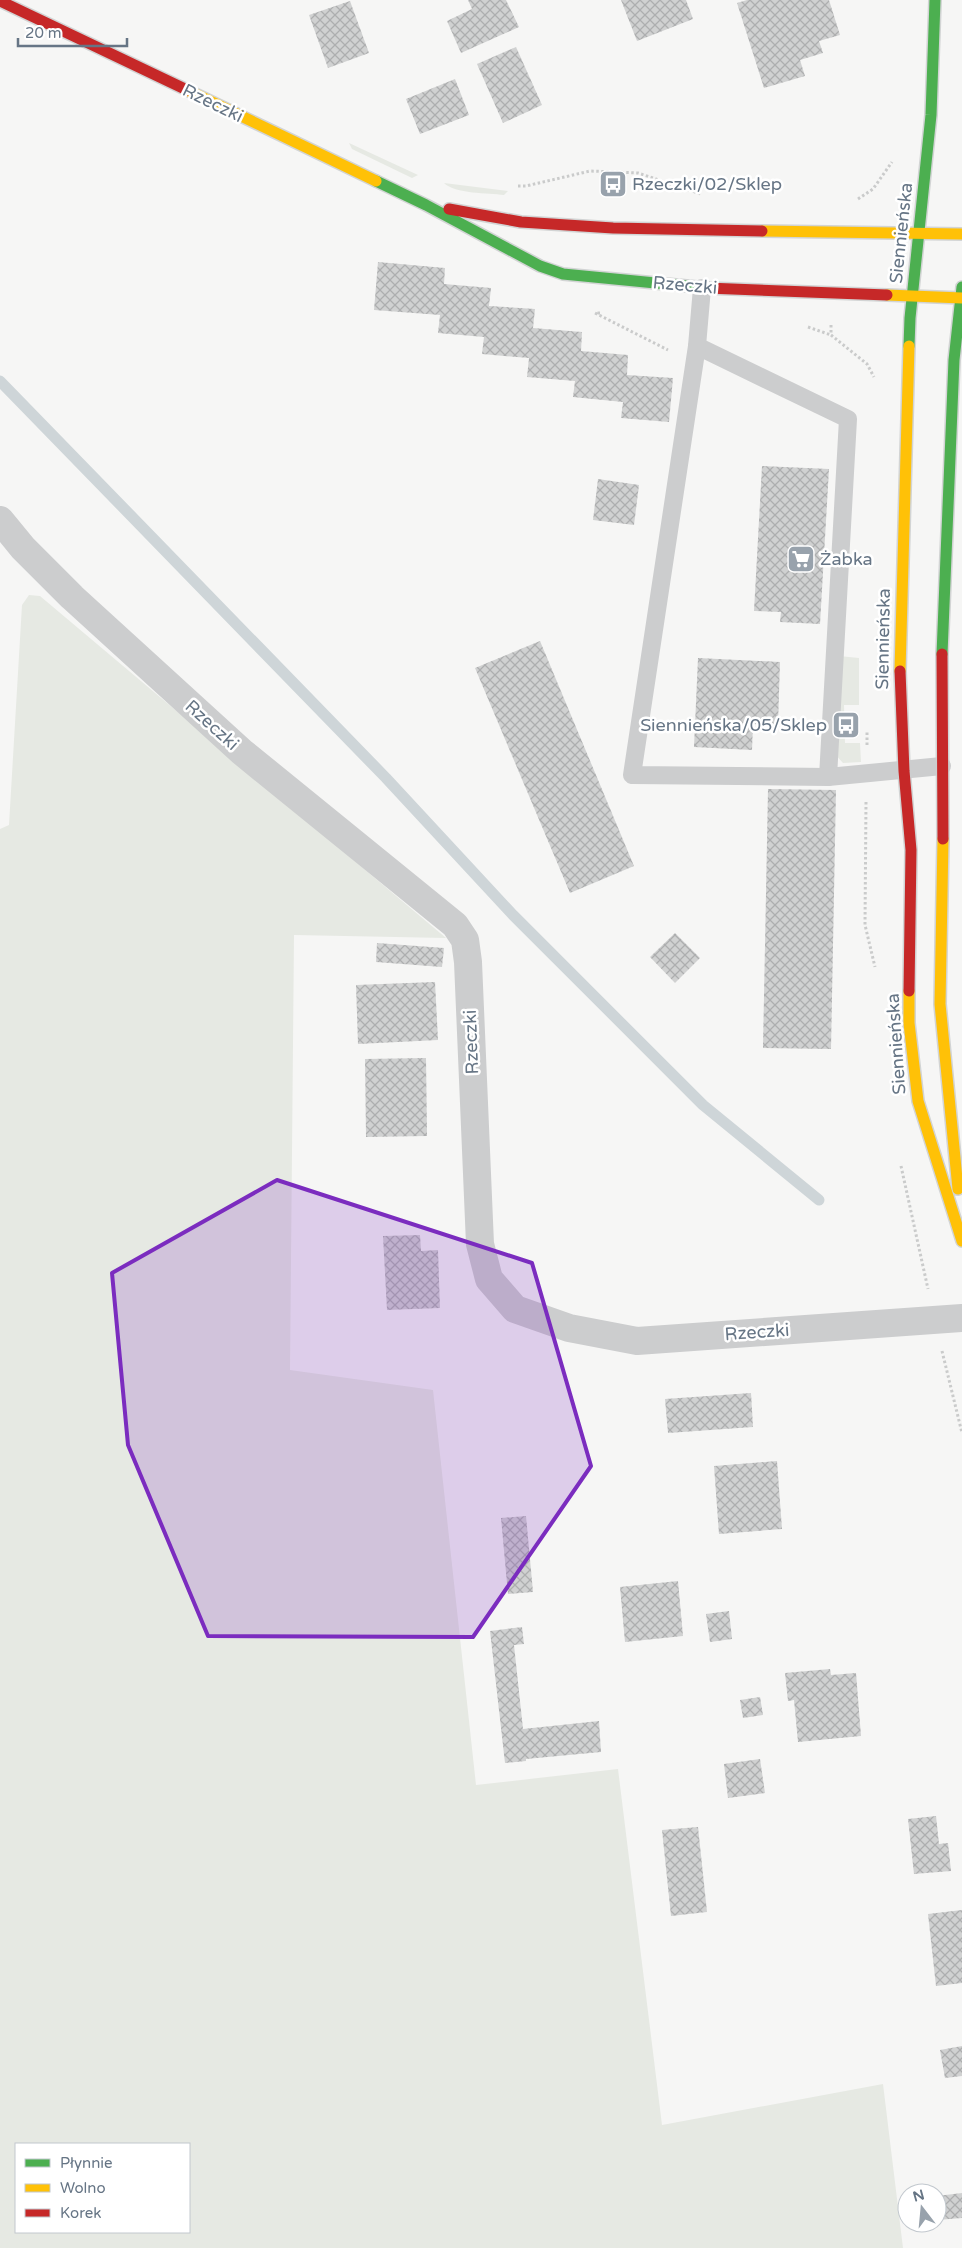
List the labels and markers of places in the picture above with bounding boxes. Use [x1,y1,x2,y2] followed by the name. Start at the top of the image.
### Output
[598,169,628,199] bus stop icon: Rzeczki/02/Sklep
[632,173,782,195] place label: Rzeczki/02/Sklep
[786,544,816,574] supermarket icon: Żabka
[820,548,873,570] place label: Żabka
[831,710,861,740] bus stop icon: Siennieńska/05/Sklep
[640,714,827,736] place label: Siennieńska/05/Sklep

